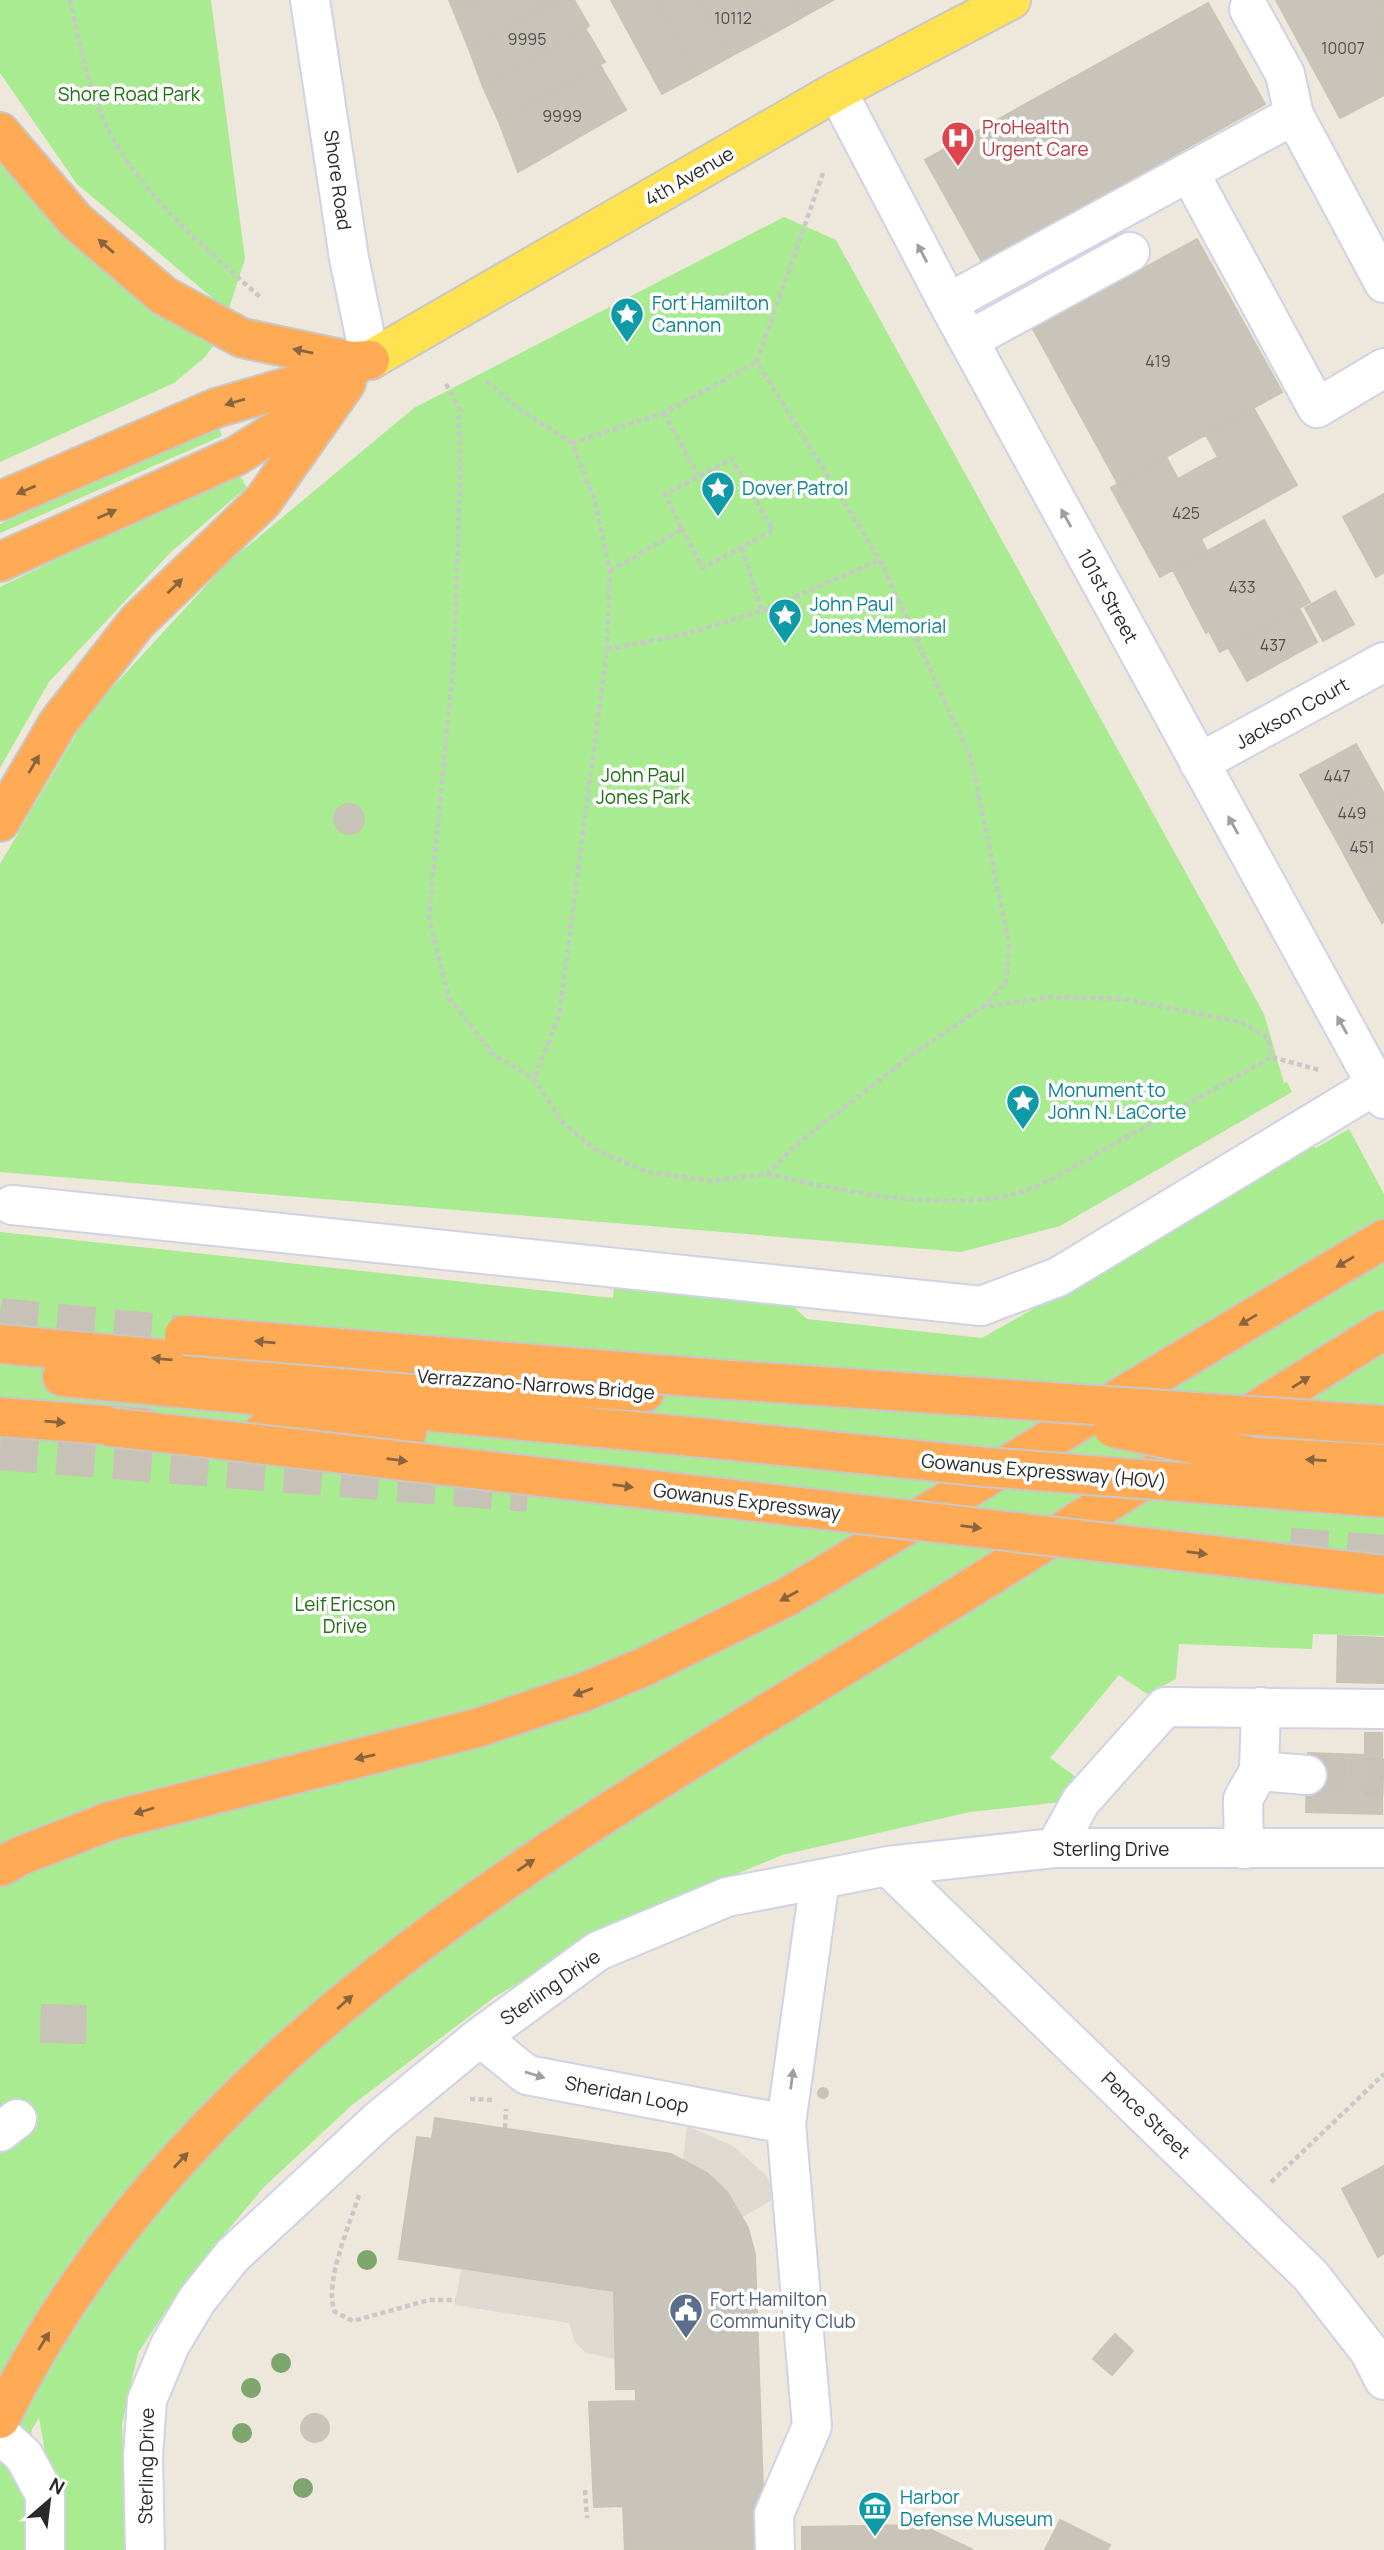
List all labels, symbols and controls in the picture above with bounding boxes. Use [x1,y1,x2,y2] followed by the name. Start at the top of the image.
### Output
[714,7,752,29] house number: 10112
[507,28,547,50] house number: 9995
[1321,37,1365,59] house number: 10007
[58,81,201,107] park label: Shore Road Park
[542,105,582,127] house number: 9999
[982,114,1089,162] place label: ProHealth Urgent Care
[939,119,977,168] hospital icon: ProHealth Urgent Care
[318,128,358,232] street label: Shore Road
[640,140,738,212] street label: 4th Avenue
[97,238,115,254] one-way arrow
[916,243,928,263] one-way arrow
[652,290,769,338] place label: Fort Hamilton Cannon
[608,295,646,344] place icon: Fort Hamilton Cannon
[292,345,314,356] one-way arrow
[1145,350,1171,372] house number: 419
[225,398,246,408] one-way arrow
[699,469,737,518] place icon: Dover Patrol
[742,475,848,501] place label: Dover Patrol
[15,485,36,496] one-way arrow
[1172,502,1200,524] house number: 425
[1060,507,1072,527] one-way arrow
[97,508,117,520] one-way arrow
[1072,544,1144,648] street label: 101st Street
[1228,576,1256,598] house number: 433
[166,577,183,594] one-way arrow
[810,591,947,639] place label: John Paul Jones Memorial
[766,596,804,645] place icon: John Paul Jones Memorial
[1260,634,1286,656] house number: 437
[1231,671,1353,755] street label: Jackson Court
[28,754,41,773] one-way arrow
[596,762,691,810] park label: John Paul Jones Park
[1323,765,1351,787] house number: 447
[1338,802,1366,824] house number: 449
[1227,815,1239,835] one-way arrow
[1350,836,1374,858] house number: 451
[1336,1015,1348,1034] one-way arrow
[1048,1077,1186,1125] place label: Monument to John N. LaCorte
[1004,1082,1042,1131] place icon: Monument to John N. LaCorte
[1336,1256,1355,1268] one-way arrow
[1239,1314,1258,1326] one-way arrow
[254,1336,276,1347] one-way arrow
[151,1353,173,1364] one-way arrow
[416,1363,656,1405] street label: Verrazzano-Narrows Bridge
[1292,1375,1311,1388] one-way arrow
[44,1417,66,1428] one-way arrow
[920,1447,1168,1495] street label: Gowanus Expressway (HOV)
[386,1455,408,1466] one-way arrow
[1305,1455,1327,1466] one-way arrow
[652,1477,842,1525] street label: Gowanus Expressway
[612,1481,634,1492] one-way arrow
[960,1521,982,1532] one-way arrow
[1186,1548,1208,1559] one-way arrow
[779,1590,799,1602] one-way arrow
[295,1591,395,1639] park label: Leif Ericson Drive
[572,1687,593,1698] one-way arrow
[354,1752,376,1763] one-way arrow
[133,1806,154,1816] one-way arrow
[1053,1836,1169,1862] street label: Sterling Drive
[517,1858,535,1872] one-way arrow
[495,1943,605,2031] street label: Sterling Drive
[336,1995,353,2010] one-way arrow
[1096,2066,1196,2164] street label: Pence Street
[787,2068,798,2090] one-way arrow
[563,2069,691,2119] street label: Sheridan Loop
[524,2071,545,2081] one-way arrow
[173,2151,189,2169] one-way arrow
[710,2286,856,2334] place label: Fort Hamilton Community Club
[667,2291,705,2340] public building icon: Fort Hamilton Community Club
[38,2331,50,2350] one-way arrow
[132,2408,160,2524] street label: Sterling Drive
[14,2466,84,2536] north arrow
[45,2471,69,2501] text: N
[900,2484,1053,2532] place label: Harbor Defense Museum
[856,2489,894,2538] museum icon: Harbor Defense Museum

